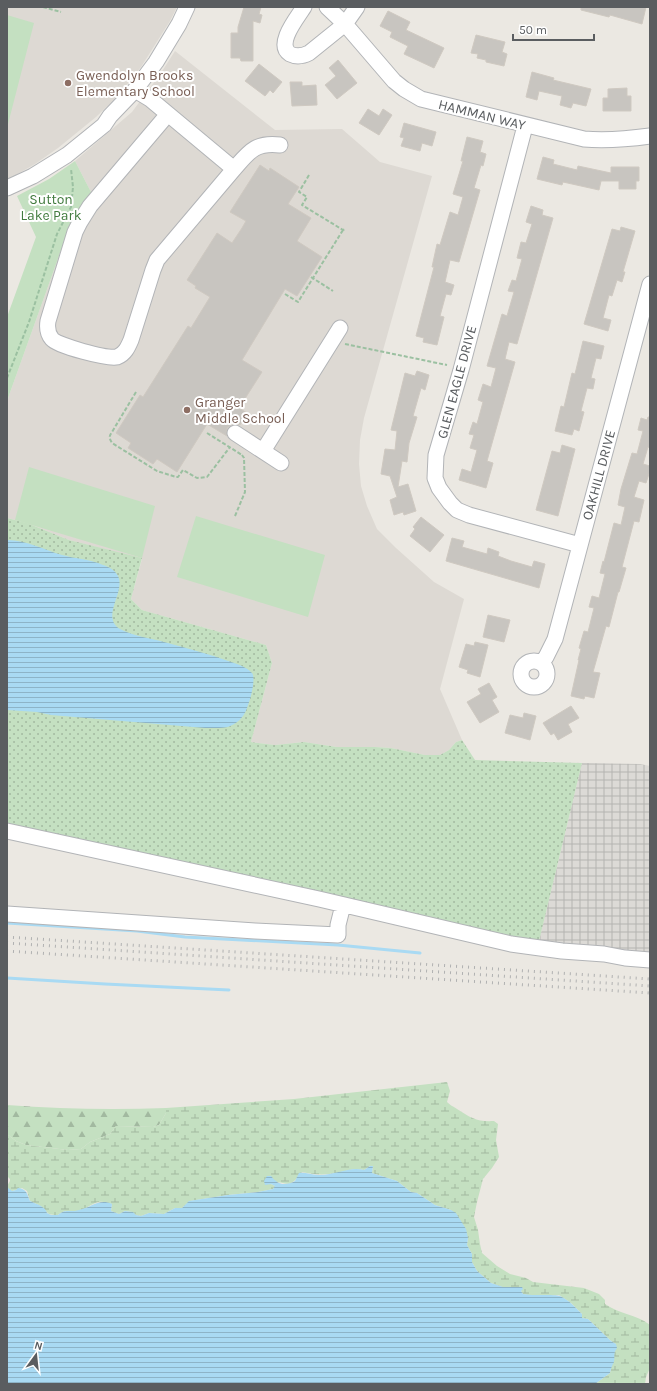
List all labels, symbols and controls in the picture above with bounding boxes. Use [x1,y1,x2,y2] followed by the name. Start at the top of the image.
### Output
[513,16,594,42] scale bar
[519,23,547,37] text: 50 m
[76,67,195,100] place label: Gwendolyn Brooks Elementary School
[63,78,73,88] marker: Gwendolyn Brooks Elementary School
[437,96,528,134] street label: HAMMAN WAY
[20,191,82,224] park label: Sutton Lake Park
[434,324,480,440] street label: GLEN EAGLE DRIVE
[195,394,285,427] place label: Granger Middle School
[182,405,192,415] marker: Granger Middle School
[579,428,619,522] street label: OAKHILL DRIVE
[16,1335,56,1375] north arrow
[33,1339,44,1353] text: N

